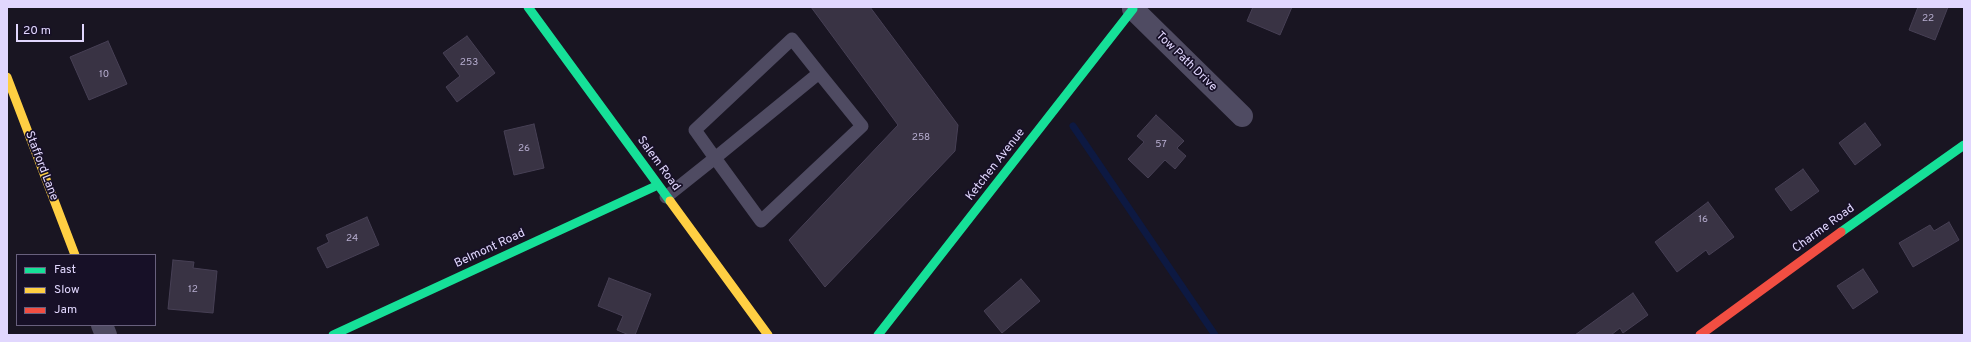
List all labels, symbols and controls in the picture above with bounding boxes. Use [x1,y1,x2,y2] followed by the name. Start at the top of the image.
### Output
[1922,13,1934,25] house number: 22
[18,16,86,42] scale bar
[23,23,51,39] text: 20 m
[1152,29,1220,95] street label: Tow Path Drive
[460,57,478,69] house number: 253
[99,69,109,81] house number: 10
[963,126,1029,204] street label: Ketchen Avenue
[21,129,61,203] street label: Stafford Lane
[912,132,930,144] house number: 258
[633,134,683,194] street label: Salem Road
[1155,139,1167,151] house number: 57
[518,143,530,155] house number: 26
[1790,202,1858,256] street label: Charme Road
[1698,214,1708,226] house number: 16
[452,226,528,272] street label: Belmont Road
[346,233,358,245] house number: 24
[16,254,156,326] legend
[54,262,76,278] text: Fast
[54,282,80,298] text: Slow
[188,284,198,296] house number: 12
[54,302,77,318] text: Jam

